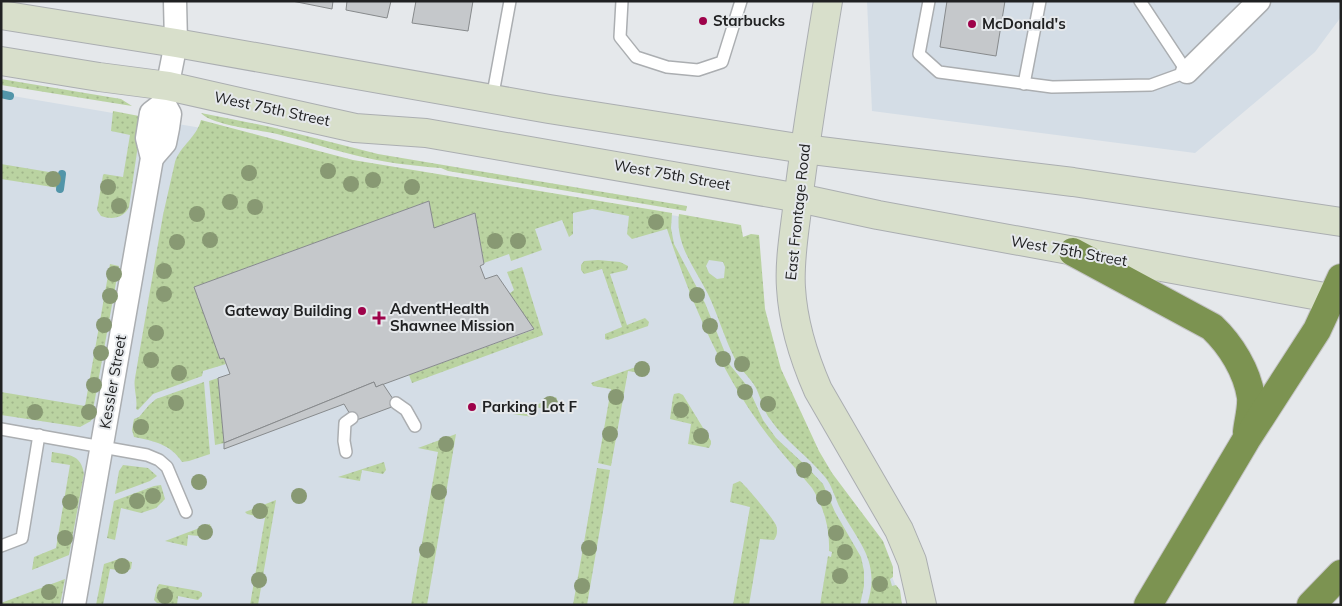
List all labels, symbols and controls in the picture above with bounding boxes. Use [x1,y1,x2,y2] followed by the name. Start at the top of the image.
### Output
[713,11,785,30] place label: Starbucks
[982,14,1066,33] place label: McDonald's
[697,15,709,27] marker: Starbucks
[966,18,978,30] marker: McDonald's
[212,87,332,130] street label: West 75th Street
[781,143,814,281] street label: East Frontage Road
[612,155,732,194] street label: West 75th Street
[1009,231,1129,270] street label: West 75th Street
[390,299,515,335] place label: AdventHealth Shawnee Mission
[225,301,352,320] place label: Gateway Building
[356,305,368,317] marker: Gateway Building
[372,311,386,325] marker: AdventHealth Shawnee Mission
[95,334,130,430] street label: Kessler Street
[482,397,577,416] place label: Parking Lot F
[466,401,478,413] marker: Parking Lot F

